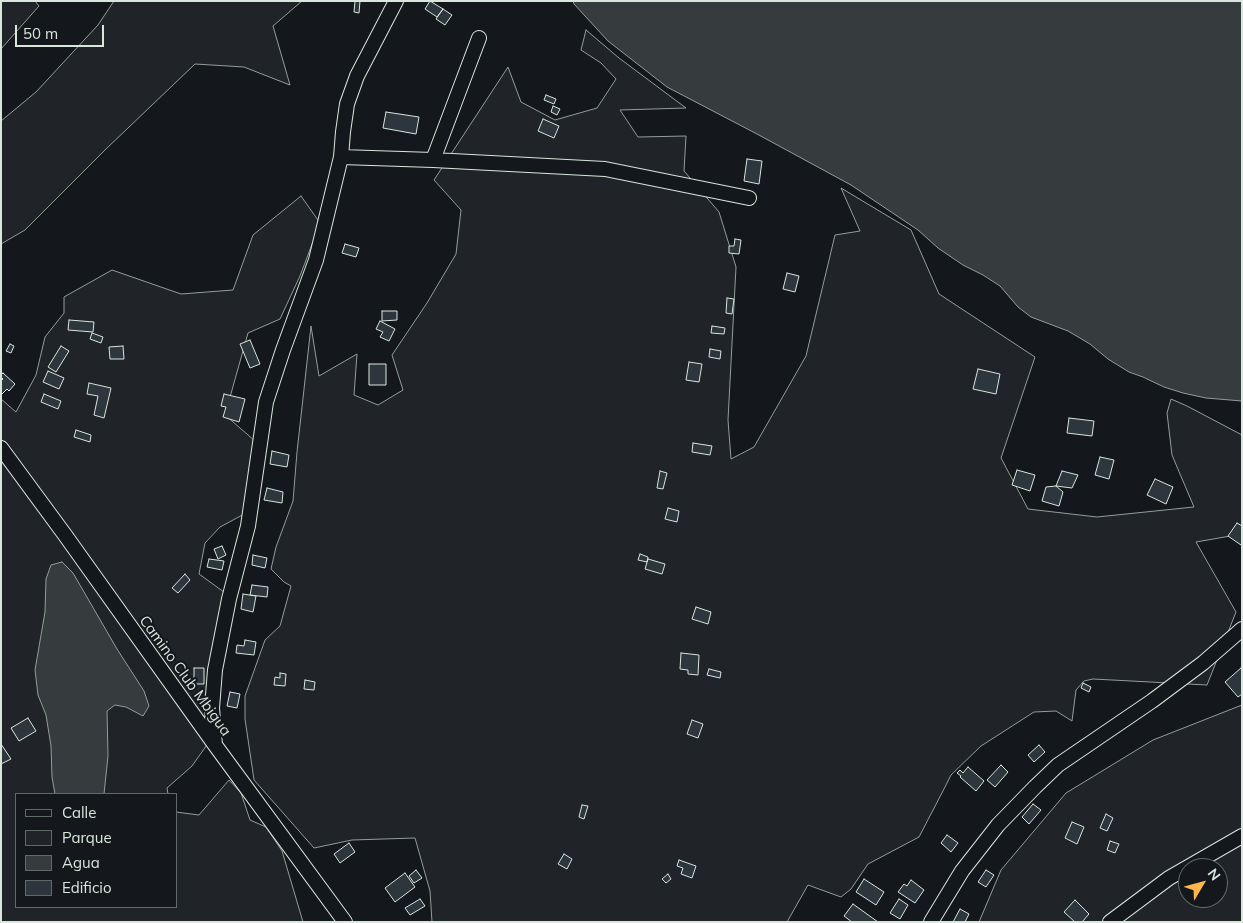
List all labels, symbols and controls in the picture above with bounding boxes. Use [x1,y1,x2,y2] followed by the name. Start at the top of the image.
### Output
[18,15,106,47] scale bar
[23,24,58,43] text: 50 m
[135,612,235,740] street label: Camino Club Mbigua
[15,793,178,908] legend
[62,803,96,822] text: Calle
[62,828,112,847] text: Parque
[62,853,100,872] text: Agua
[1178,858,1228,908] north arrow
[1204,865,1225,884] text: N
[62,878,112,897] text: Edificio

